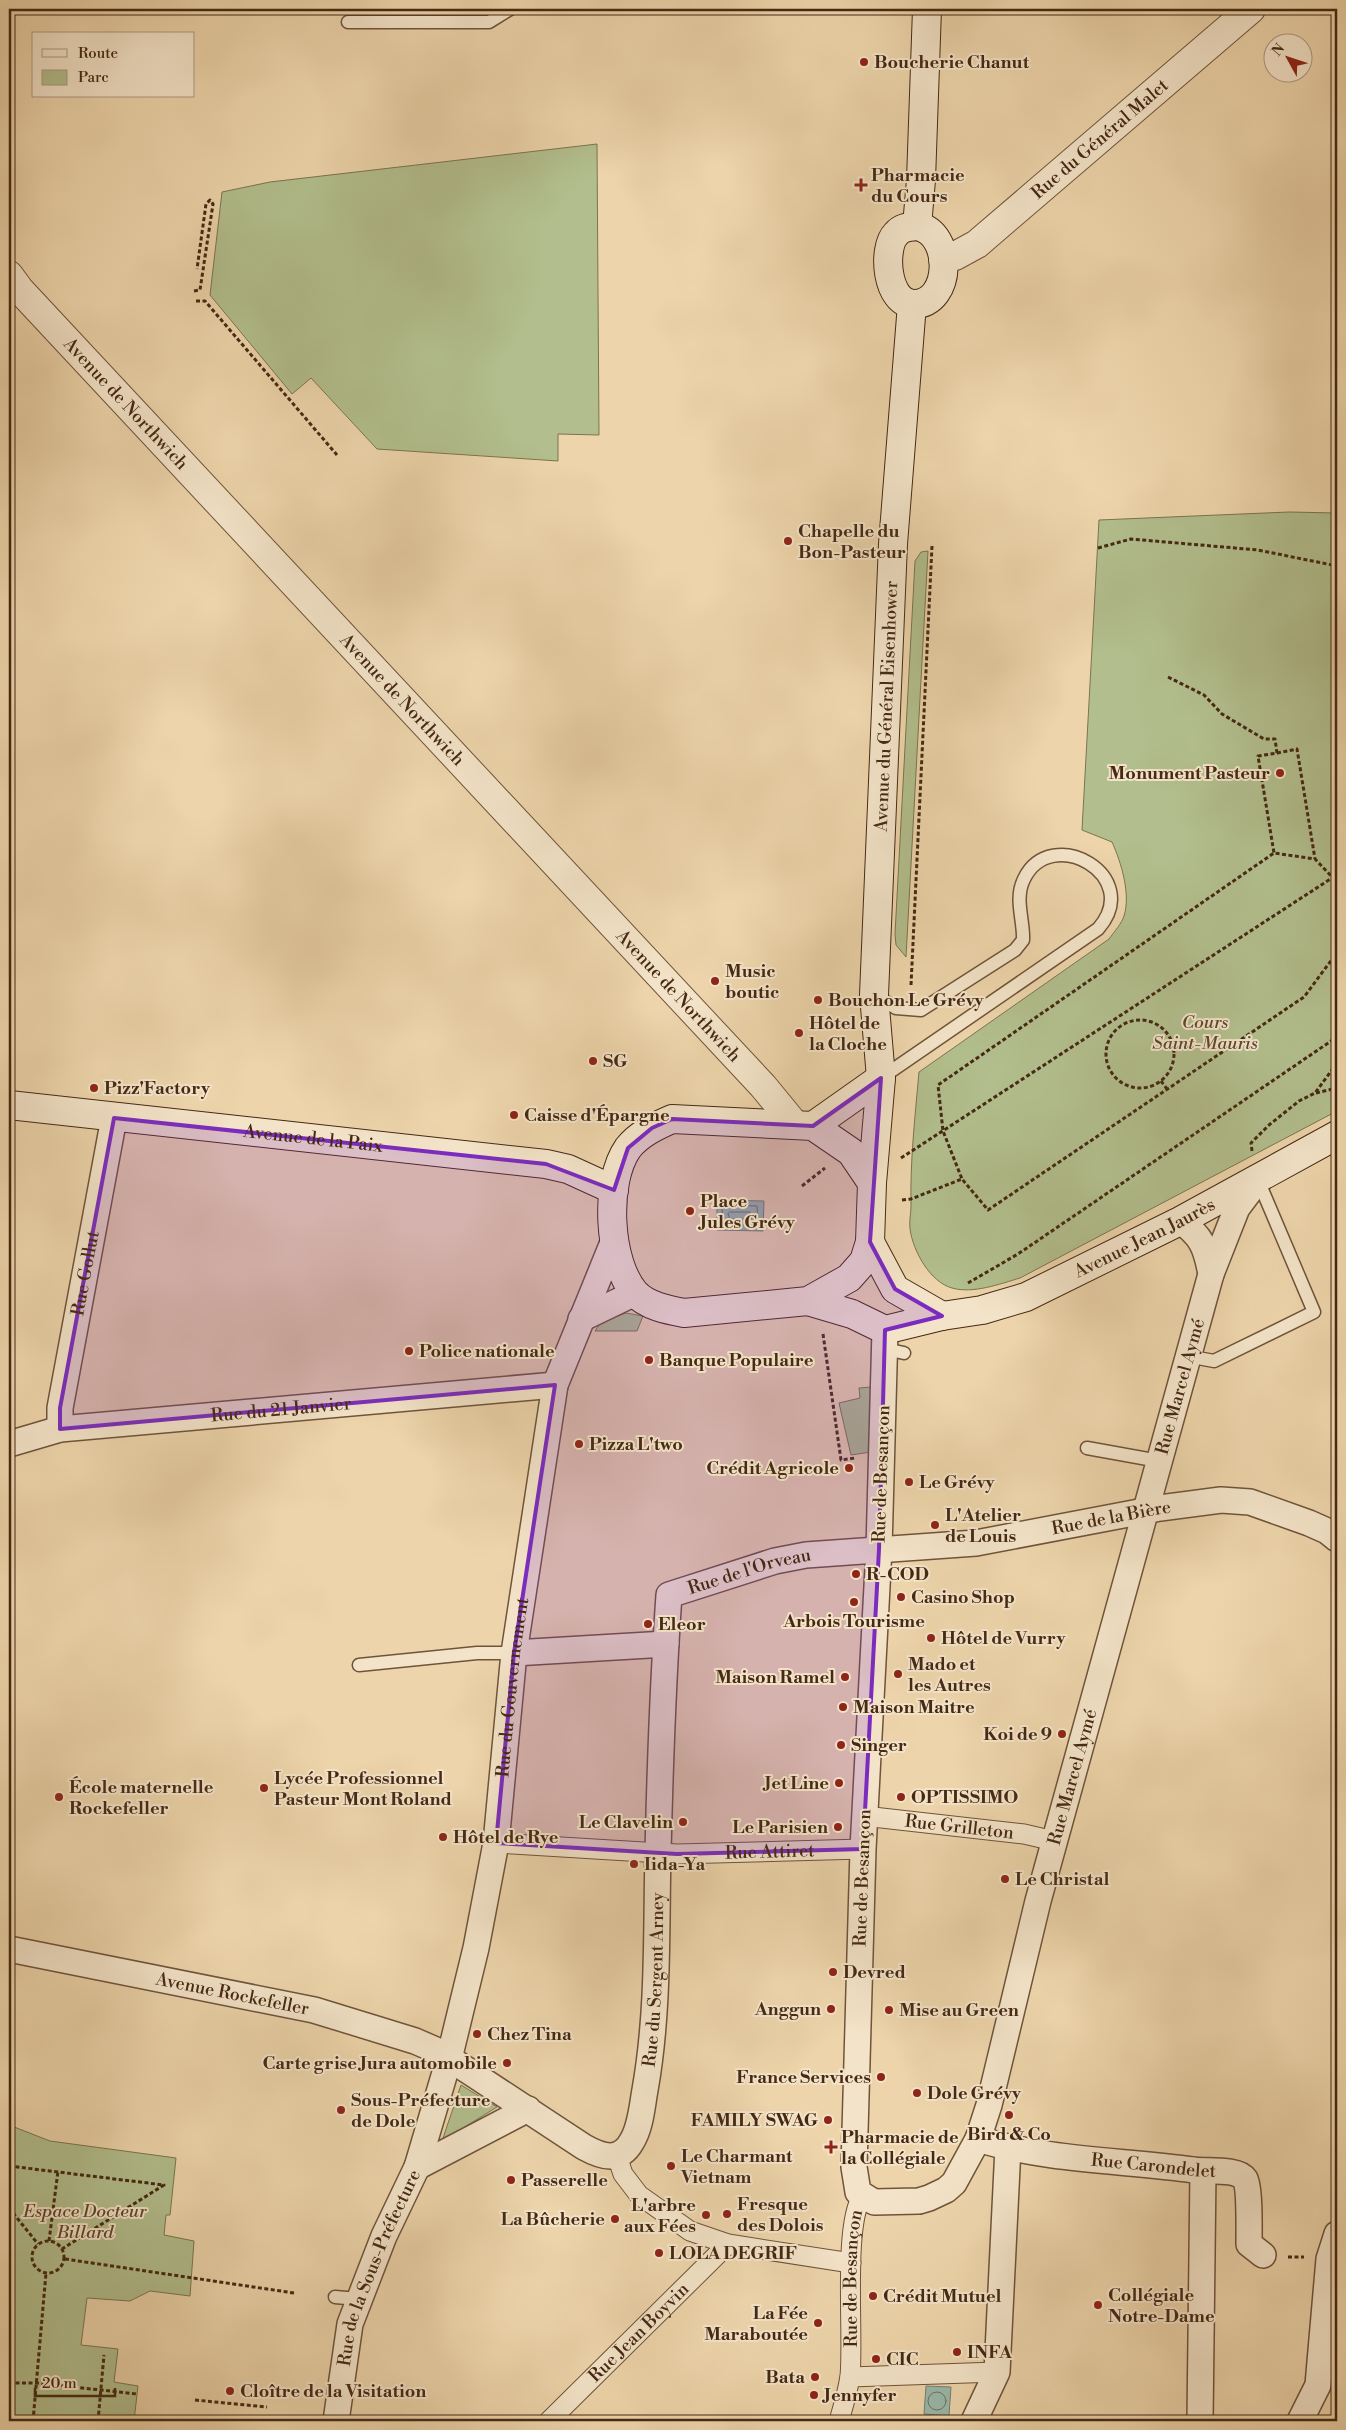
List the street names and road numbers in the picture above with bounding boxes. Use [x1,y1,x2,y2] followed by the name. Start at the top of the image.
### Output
[1027,74,1174,204] street label: Rue du Général Malet
[58,332,193,475] street label: Avenue de Northwich
[870,580,903,833] street label: Avenue du Général Eisenhower
[334,628,470,771] street label: Avenue de Northwich
[610,924,746,1067] street label: Avenue de Northwich
[241,1120,385,1158] street label: Avenue de la Paix
[1069,1193,1219,1284] street label: Avenue Jean Jaurès
[66,1228,105,1318] street label: Rue Gollut
[1151,1316,1210,1457] street label: Rue Marcel Aymé
[210,1392,352,1428] street label: Rue du 21 Janvier
[868,1404,895,1543] street label: Rue de Besançon
[1050,1496,1172,1540] street label: Rue de la Bière
[685,1543,814,1600] street label: Rue de l'Orveau
[491,1595,534,1779] street label: Rue du Gouvernement
[1043,1706,1102,1848] street label: Rue Marcel Aymé
[849,1808,876,1947] street label: Rue de Besançon
[904,1810,1015,1845] street label: Rue Grilleton
[725,1839,815,1865] street label: Rue Attiret
[638,1892,669,2068] street label: Rue du Sergent Arney
[153,1967,311,2021] street label: Avenue Rockefeller
[1090,2149,1217,2183] street label: Rue Carondelet
[333,2166,426,2368] street label: Rue de la Sous-Préfecture
[839,2207,868,2348] street label: Rue de Besançon
[584,2278,694,2388] street label: Rue Jean Boyvin

